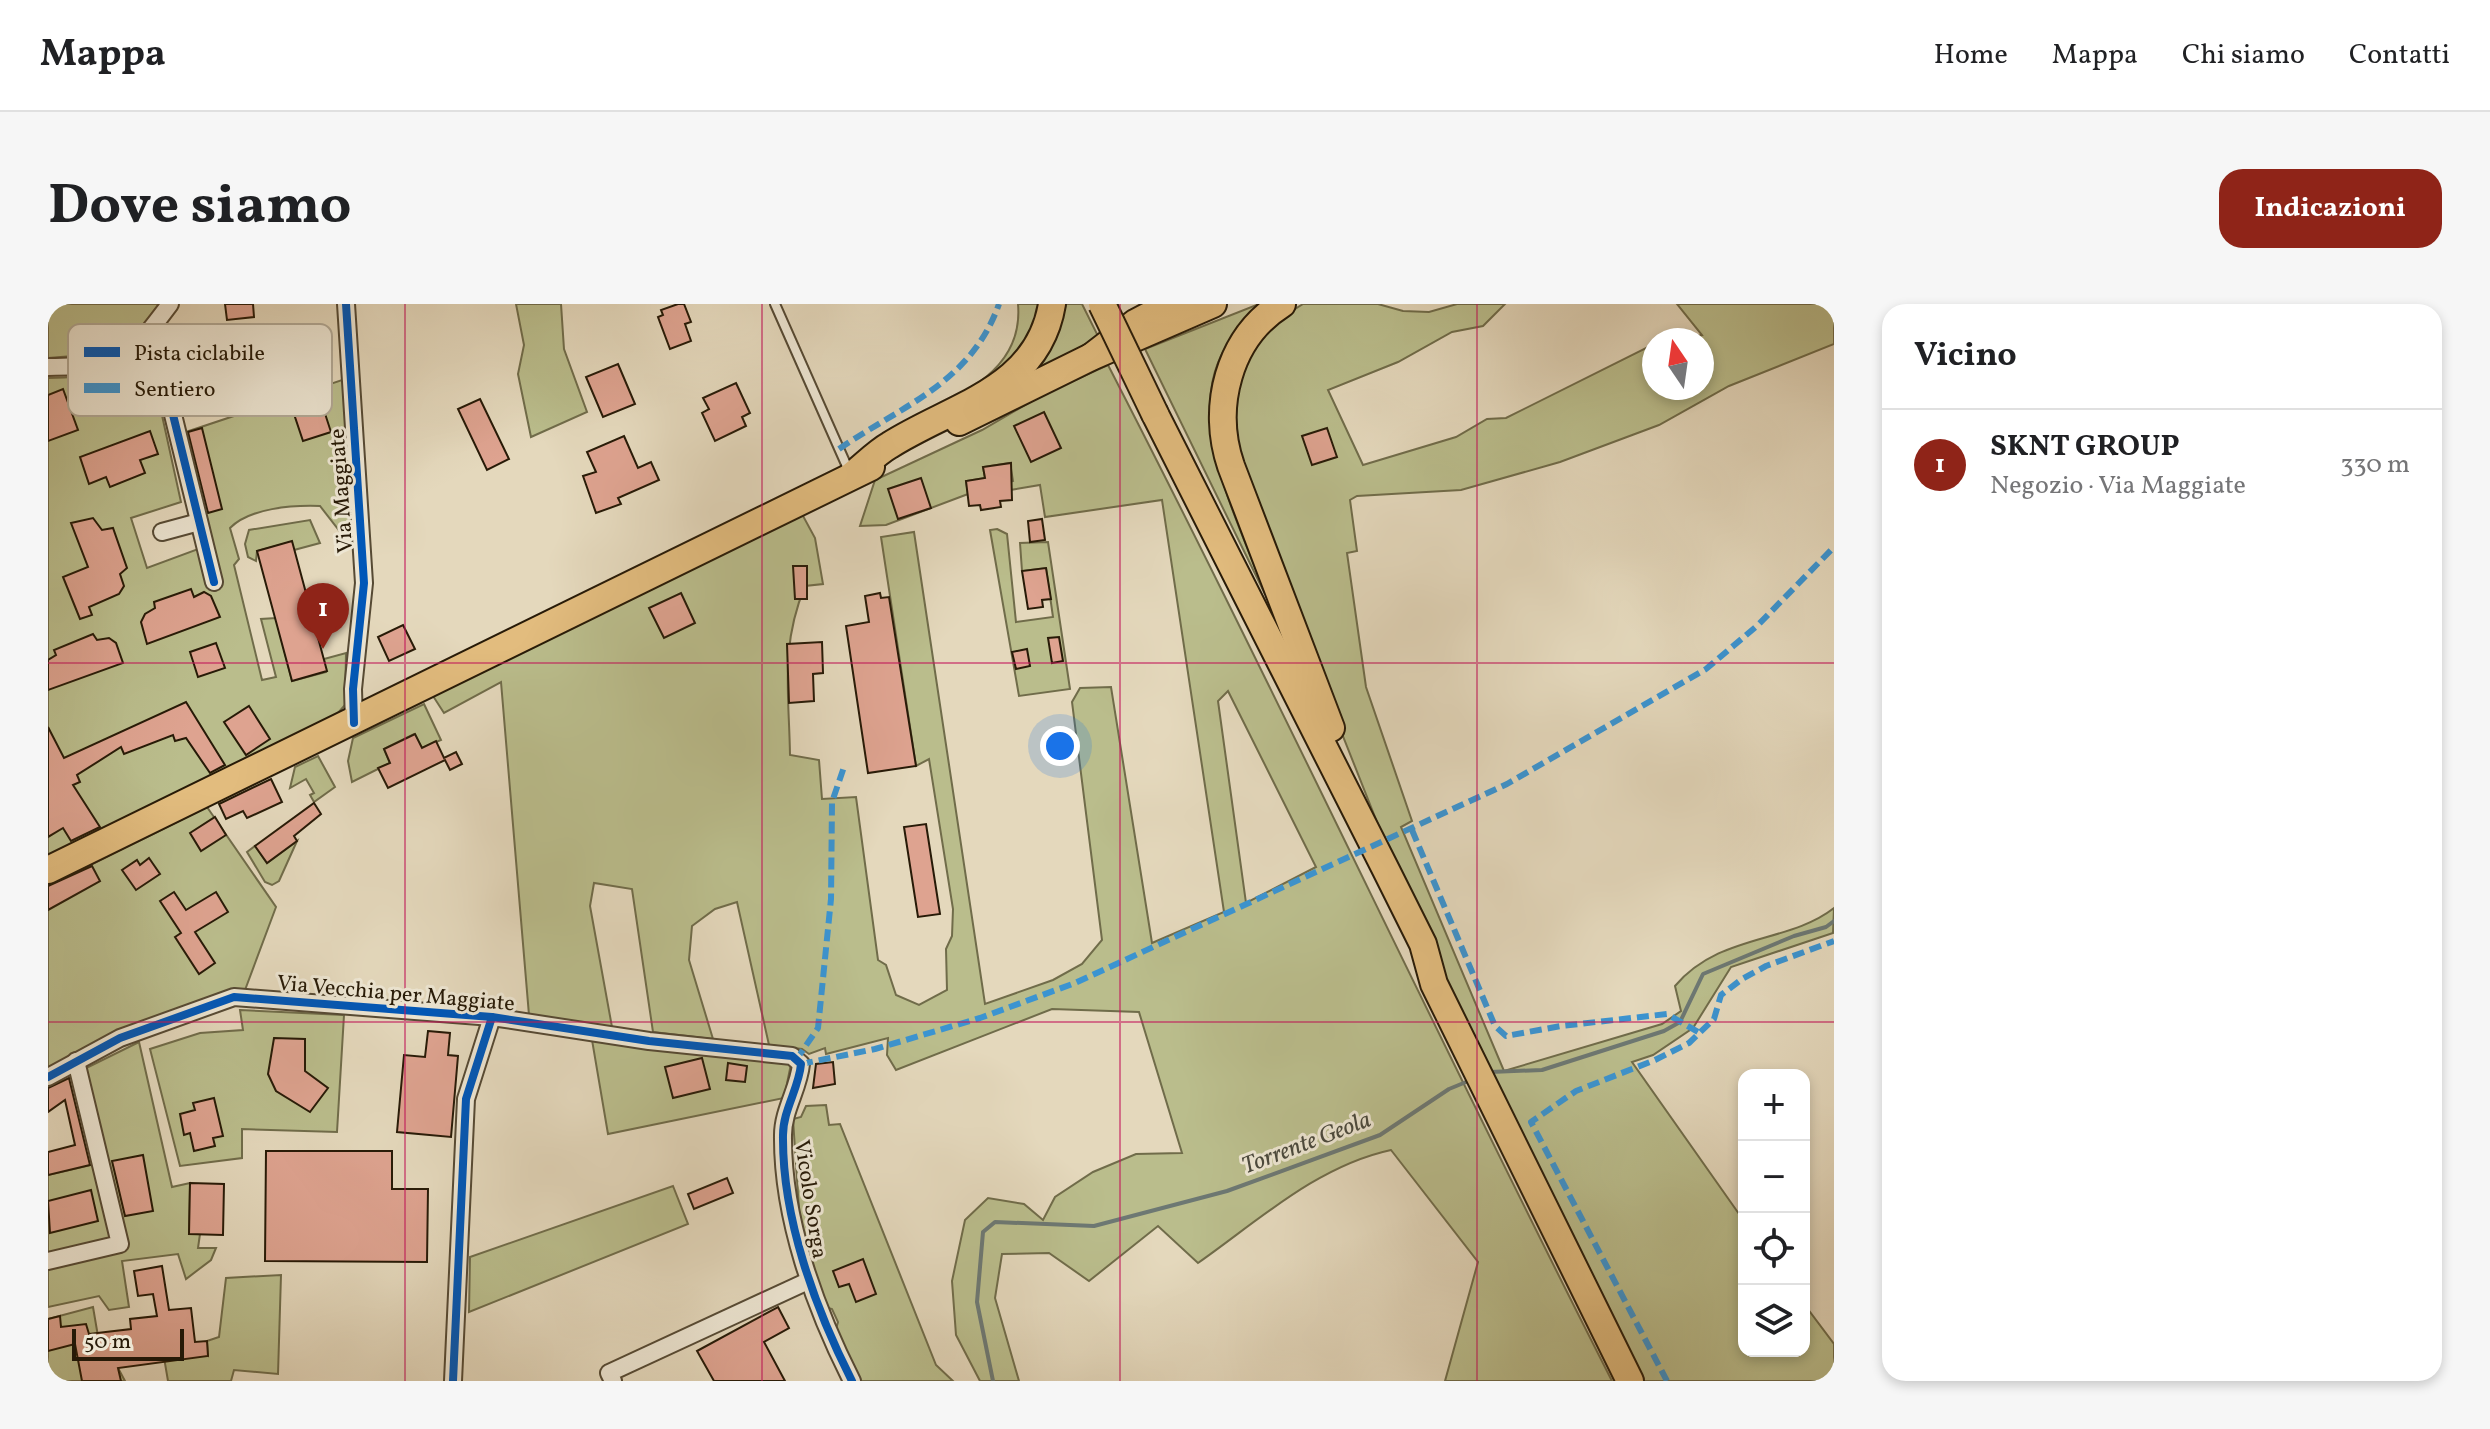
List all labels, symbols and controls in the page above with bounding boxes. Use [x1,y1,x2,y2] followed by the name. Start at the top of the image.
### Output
[40,29,166,82] text: Mappa
[1934,36,2008,75] text: Home
[2052,36,2138,75] text: Mappa
[2182,36,2305,75] text: Chi siamo
[2349,36,2450,75] text: Contatti
[48,169,351,247] text: Dove siamo
[2219,169,2442,248] button: Indicazioni
[68,324,332,416] legend
[1642,328,1714,400] north arrow
[1914,333,2017,380] text: Vicino
[134,339,265,370] text: Pista ciclabile
[134,375,215,406] text: Sentiero
[1990,426,2180,468] text: SKNT GROUP
[323,427,362,554] street label: Via Maggiate
[1935,447,1945,483] text: 1
[2340,447,2410,483] text: 330 m
[1990,468,2246,504] text: Negozio · Via Maggiate
[297,583,349,649] pin: 1
[1040,726,1080,766] your location
[276,969,516,1020] street label: Via Vecchia per Maggiate
[1738,1069,1810,1357] map controls
[1738,1069,1810,1141] button: +
[1237,1104,1376,1184] water label: Torrente Geola
[785,1138,834,1261] street label: Vicolo Sorga
[1738,1141,1810,1213] button: −
[1738,1213,1810,1285] button: locate
[1738,1285,1810,1357] button: layers
[72,1325,184,1361] scale bar
[84,1327,131,1358] text: 50 m

